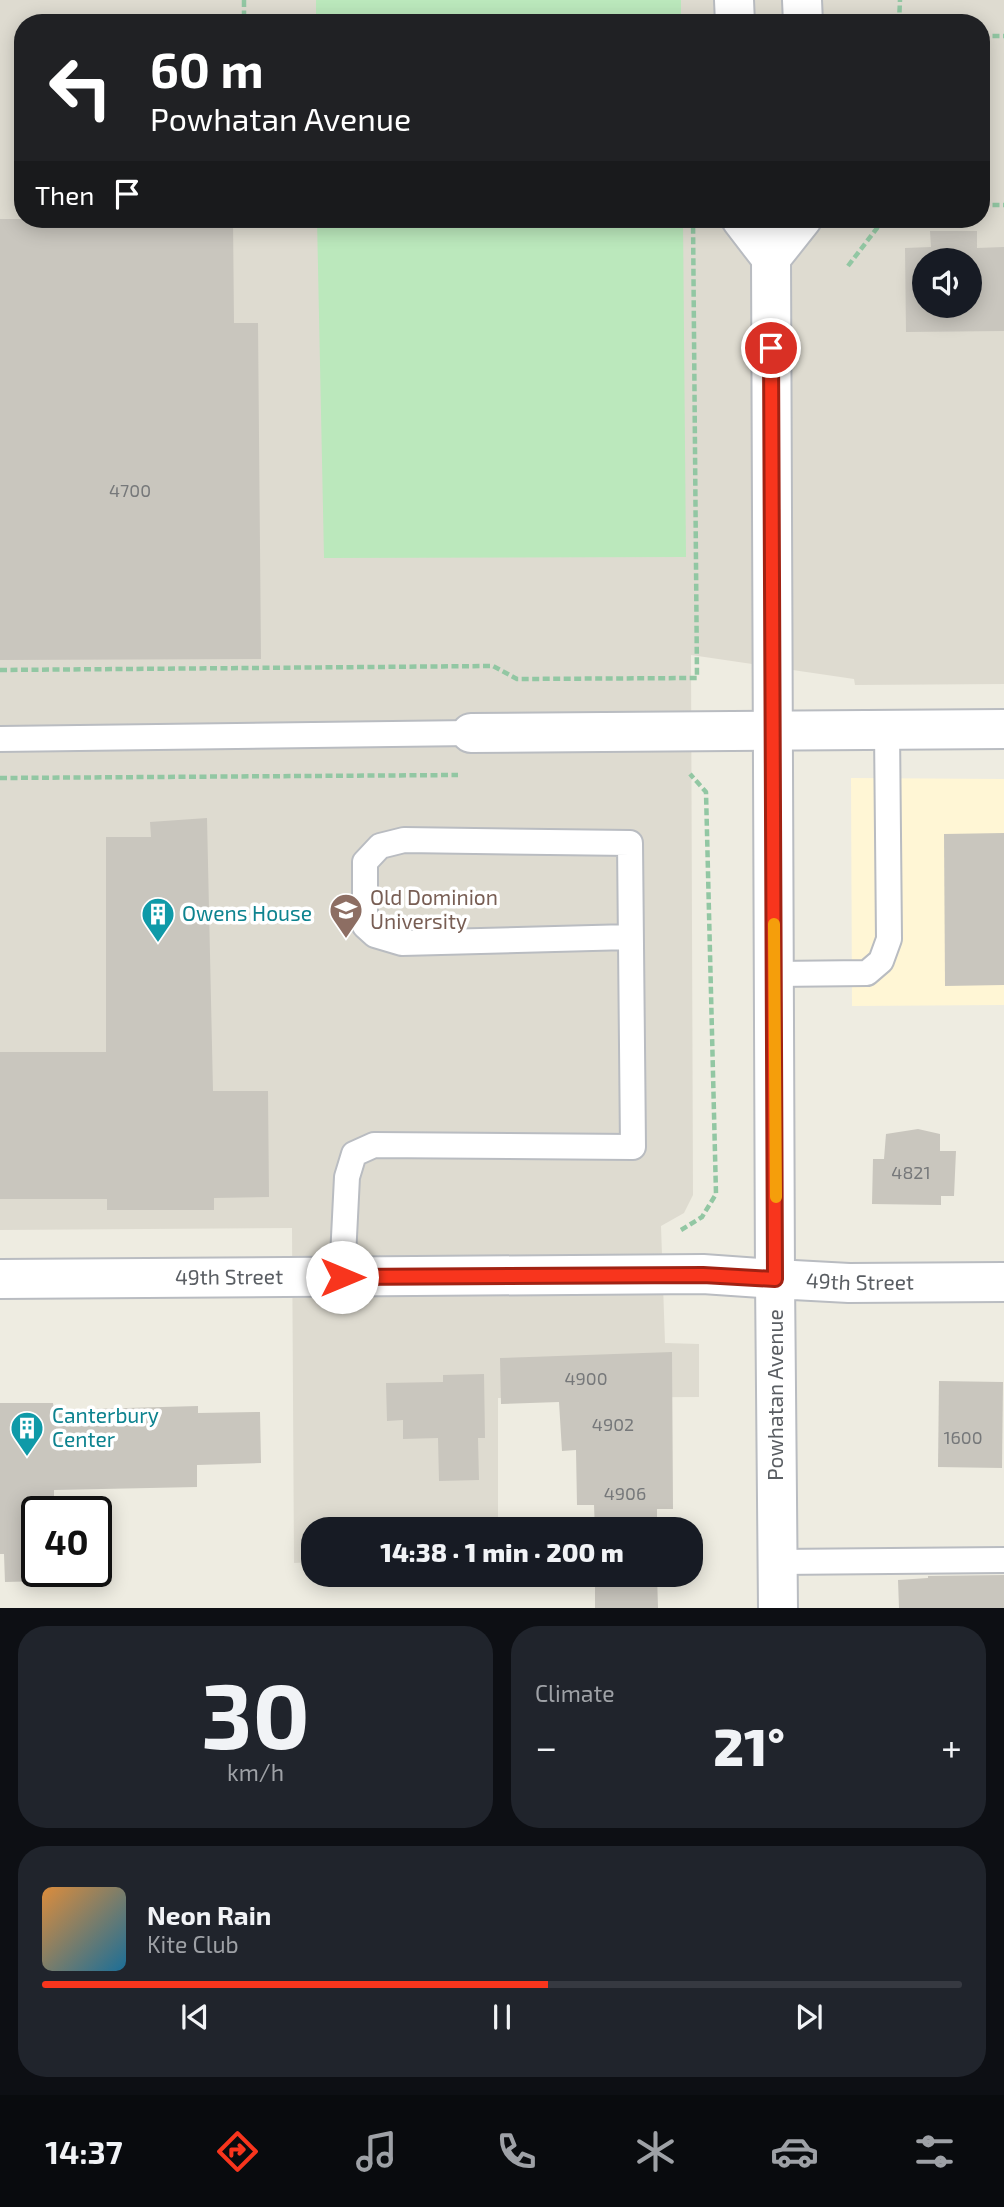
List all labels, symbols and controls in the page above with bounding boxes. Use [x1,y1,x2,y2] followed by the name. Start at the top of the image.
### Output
[150,39,264,98] text: 60 m
[35,42,126,133] icon: left
[150,99,411,137] text: Powhatan Avenue
[108,175,146,213] icon: arrive
[35,179,94,210] text: Then
[912,248,982,318] map controls
[912,248,982,318] button: sound
[741,318,801,378] pin
[752,329,790,367] icon: arrive
[109,479,151,501] house number: 4700
[370,884,498,933] place label: Old Dominion University
[327,891,365,940] school or university icon: Old Dominion University
[139,895,177,944] building icon: Owens House
[182,900,312,925] place label: Owens House
[891,1161,931,1183] house number: 4821
[305,1240,379,1314] position arrow
[175,1263,283,1289] street label: 49th Street
[805,1267,914,1294] street label: 49th Street
[762,1309,787,1481] street label: Powhatan Avenue
[564,1367,608,1389] house number: 4900
[52,1402,159,1451] place label: Canterbury Center
[8,1409,46,1458] building icon: Canterbury Center
[592,1413,634,1435] house number: 4902
[943,1426,983,1448] house number: 1600
[604,1482,646,1504] house number: 4906
[21,1496,112,1587] speed limit sign: 40
[380,1536,624,1567] text: 14:38 · 1 min · 200 m
[201,1658,310,1767] text: 30
[535,1679,615,1707] text: Climate
[713,1714,785,1776] text: 21°
[535,1723,557,1769] text: −
[941,1723,962,1769] text: +
[227,1758,284,1786] text: km/h
[147,1899,271,1930] text: Neon Rain
[147,1930,239,1958] text: Kite Club
[176,1998,214,2036] icon: previous
[483,1998,521,2036] icon: pause
[790,1998,828,2036] icon: next
[213,2127,262,2176] icon: directions
[352,2127,401,2176] icon: music
[492,2127,541,2176] icon: phone
[631,2127,680,2176] icon: climate
[770,2127,819,2176] icon: car
[910,2127,959,2176] icon: filters
[45,2132,123,2170] text: 14:37

